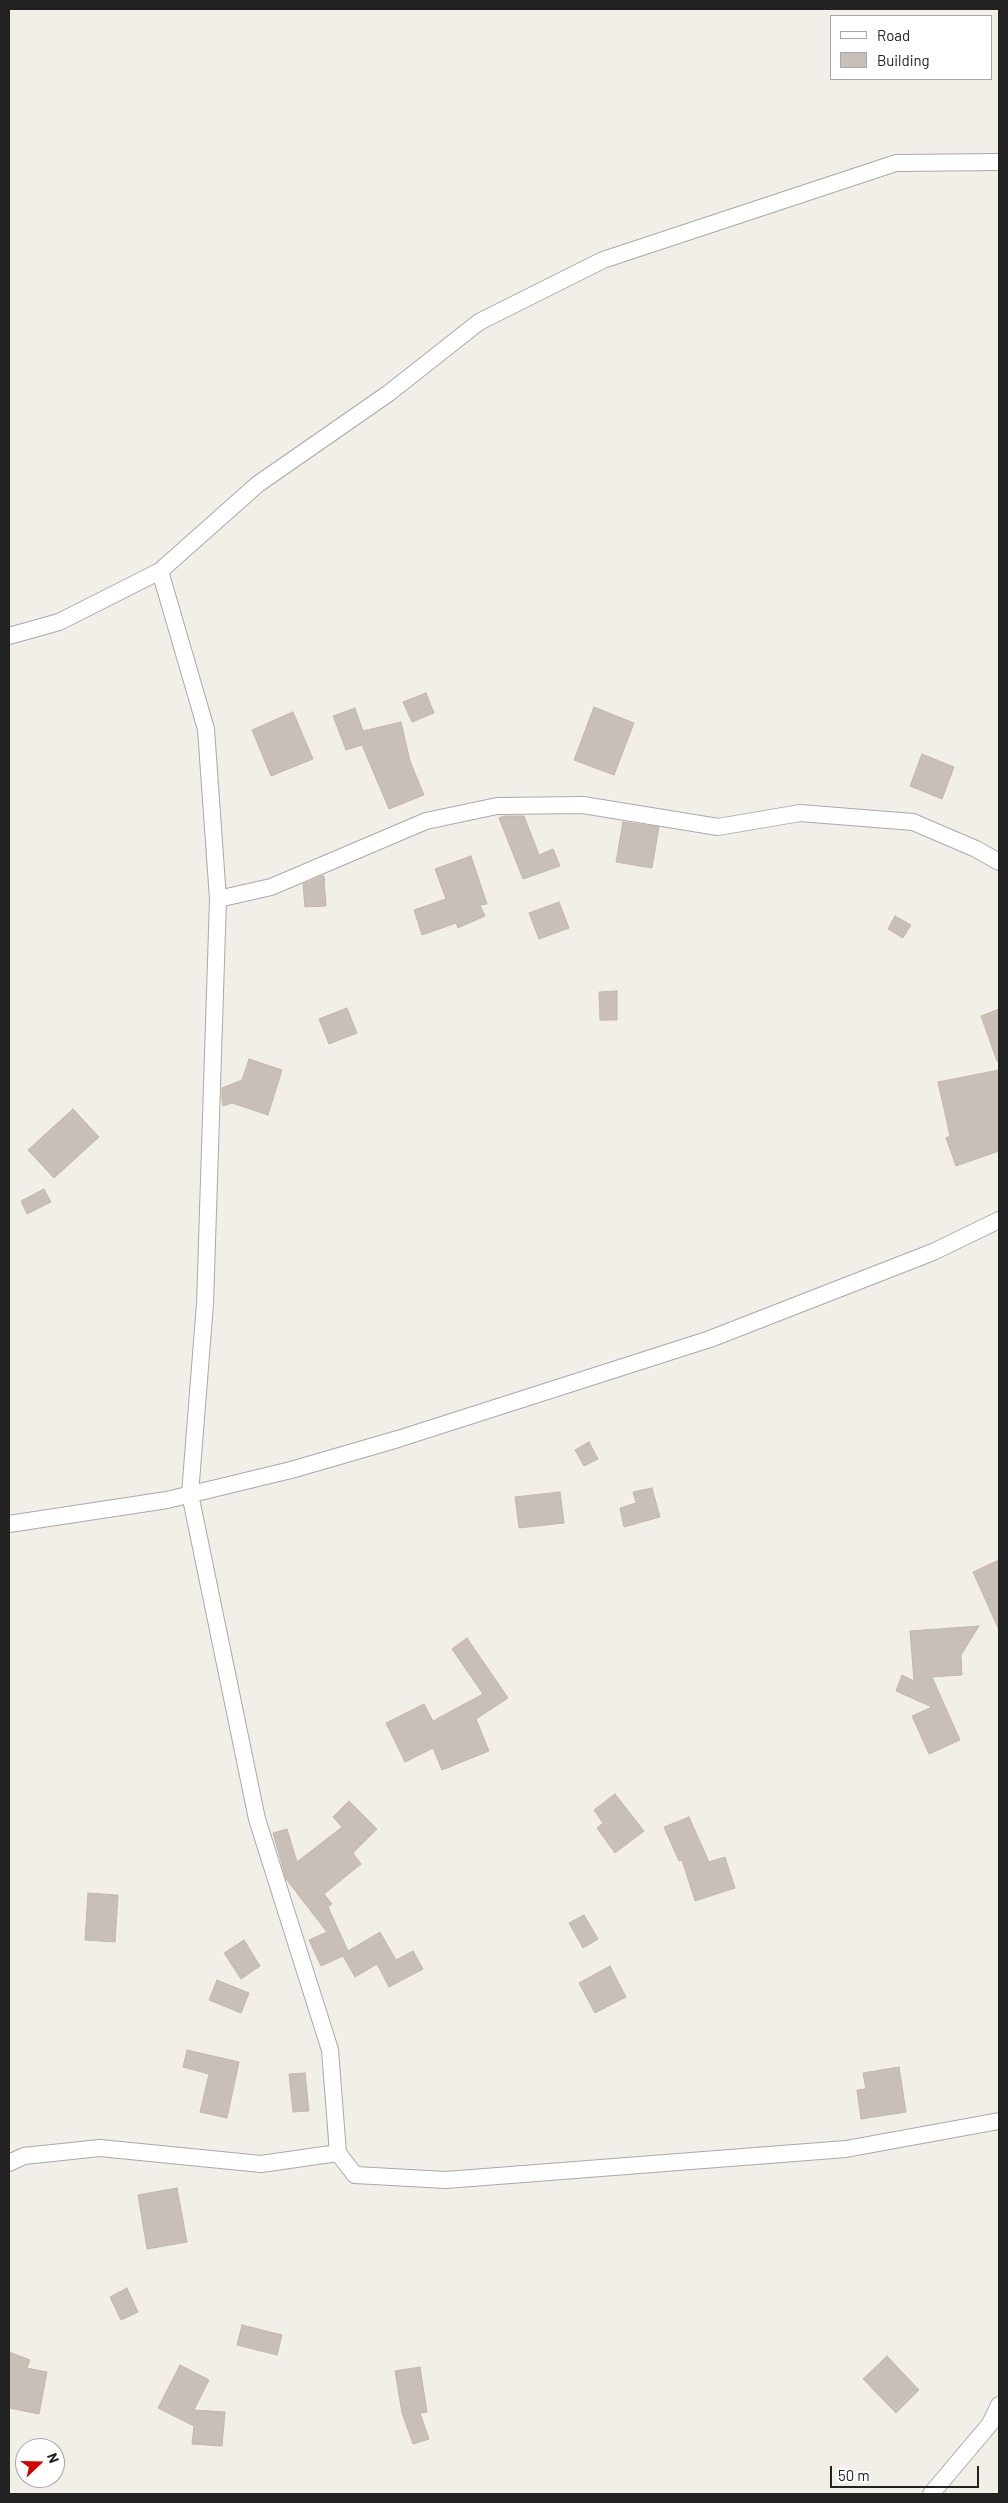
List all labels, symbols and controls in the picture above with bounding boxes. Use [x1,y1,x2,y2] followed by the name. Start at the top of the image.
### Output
[830,15,993,80] legend
[877,26,910,44] text: Road
[877,51,930,69] text: Building
[15,2438,65,2488] north arrow
[44,2450,63,2465] text: N
[833,2456,982,2488] scale bar
[838,2466,870,2484] text: 50 m

